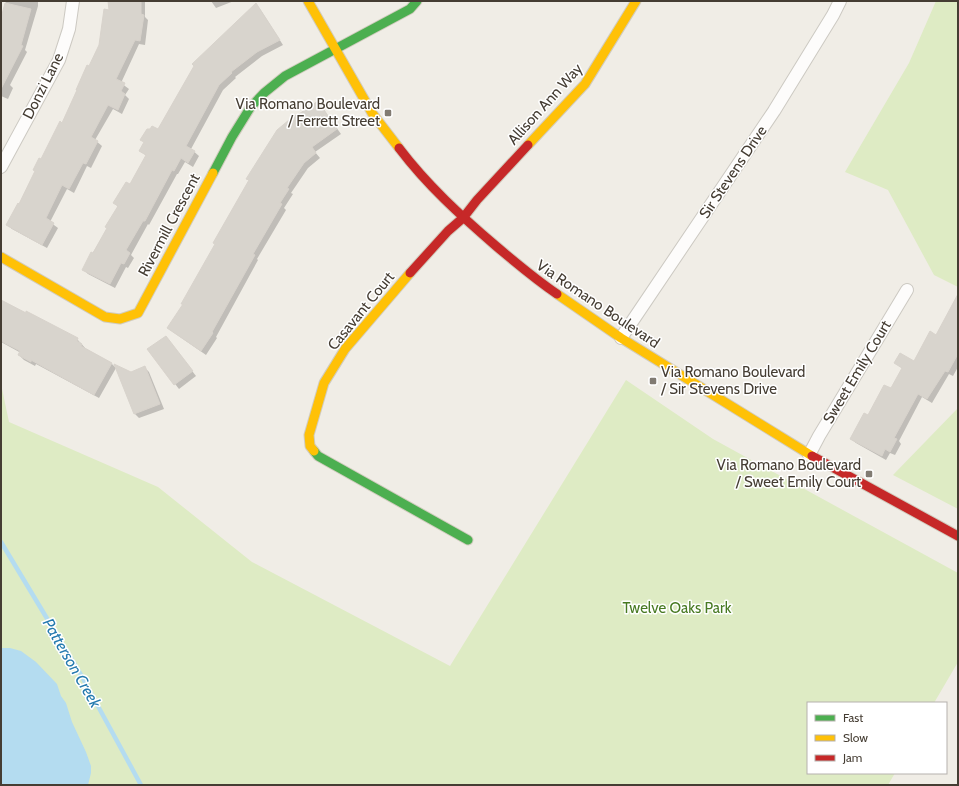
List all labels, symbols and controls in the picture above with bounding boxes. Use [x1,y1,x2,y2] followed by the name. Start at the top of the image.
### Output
[19,50,67,122] street label: Donzi Lane
[504,59,586,148] street label: Allison Ann Way
[236,95,380,130] place label: Via Romano Boulevard / Ferrett Street
[383,108,393,118] marker: Via Romano Boulevard / Ferrett Street
[695,122,771,222] street label: Sir Stevens Drive
[134,171,204,279] street label: Rivermill Crescent
[533,256,663,352] street label: Via Romano Boulevard
[324,268,398,354] street label: Casavant Court
[819,317,895,427] street label: Sweet Emily Court
[660,363,805,398] place label: Via Romano Boulevard / Sir Stevens Drive
[648,376,658,386] marker: Via Romano Boulevard / Sir Stevens Drive
[717,456,861,491] place label: Via Romano Boulevard / Sweet Emily Court
[864,469,874,479] marker: Via Romano Boulevard / Sweet Emily Court
[622,599,732,617] park label: Twelve Oaks Park
[39,615,106,712] water label: Patterson Creek
[807,702,947,774] legend
[843,710,863,725] text: Fast
[843,730,868,745] text: Slow
[842,750,862,765] text: Jam

